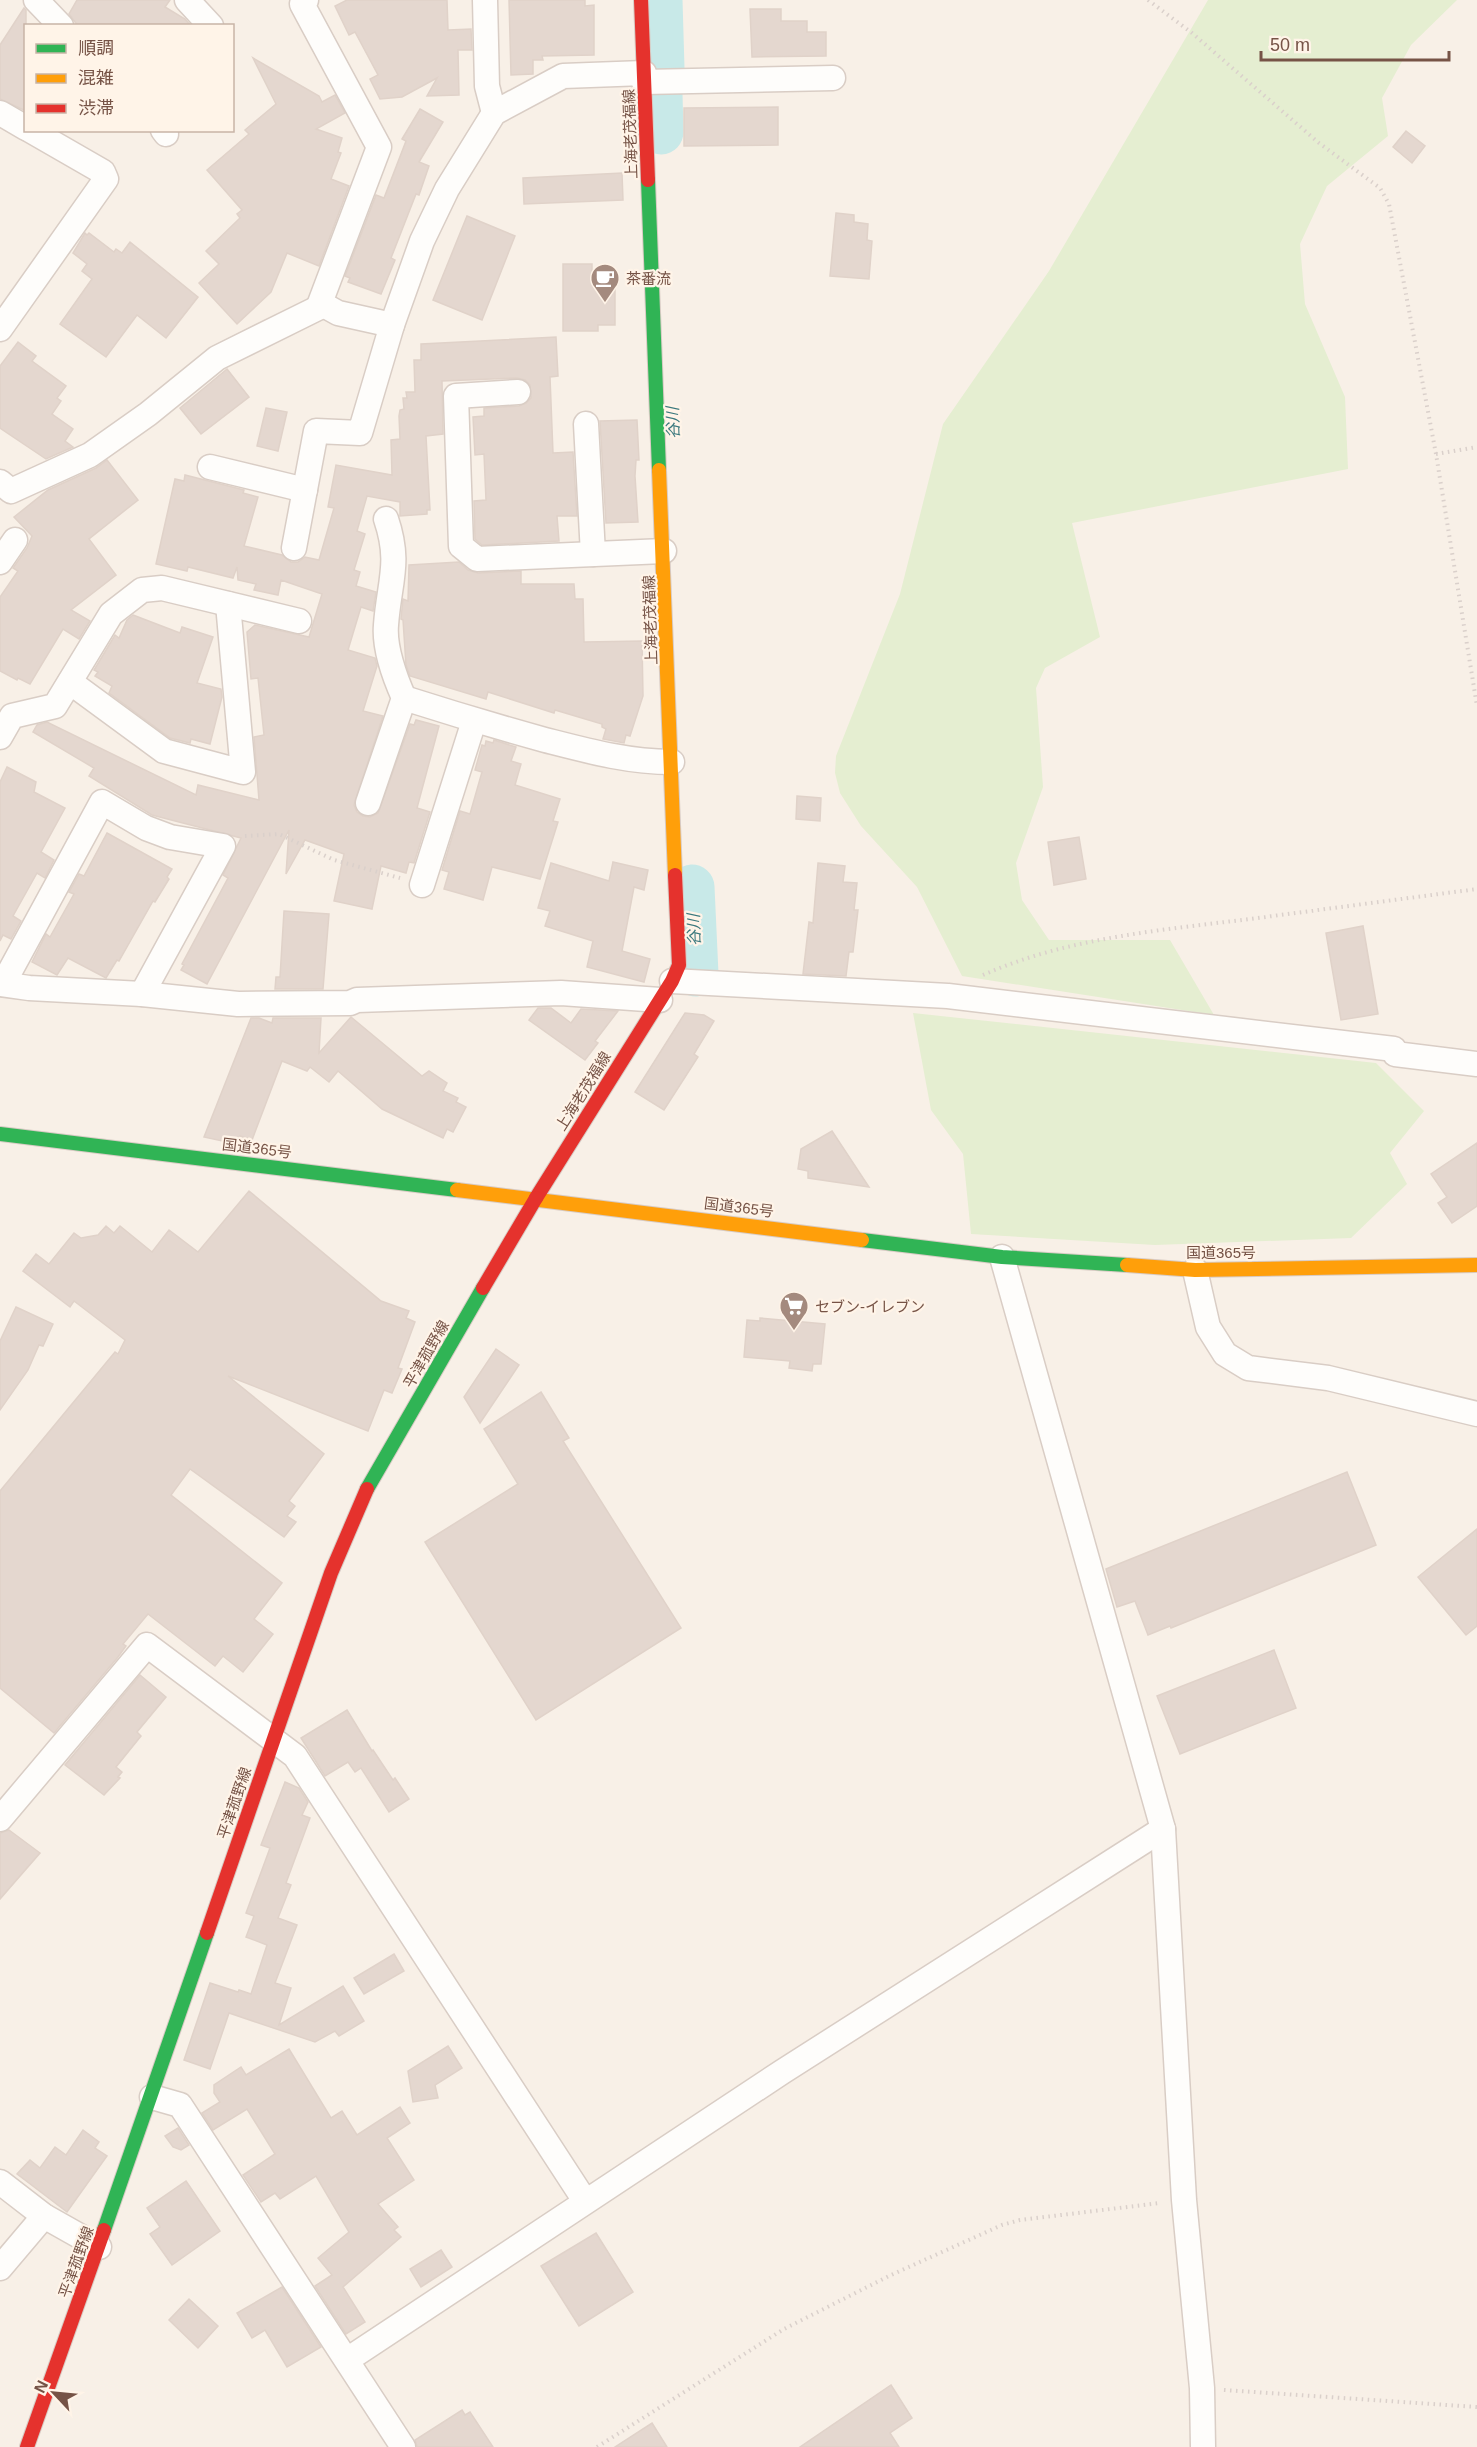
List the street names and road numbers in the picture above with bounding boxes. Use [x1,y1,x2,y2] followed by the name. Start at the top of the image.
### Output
[620,89,640,179] street label: 上海老茂福線
[640,575,660,665] street label: 上海老茂福線
[552,1048,614,1134] street label: 上海老茂福線
[221,1135,293,1161] street label: 国道365号
[703,1194,775,1220] street label: 国道365号
[1186,1244,1256,1261] street label: 国道365号
[400,1317,452,1391] street label: 平津菰野線
[214,1765,254,1841] street label: 平津菰野線
[55,2224,97,2300] street label: 平津菰野線

